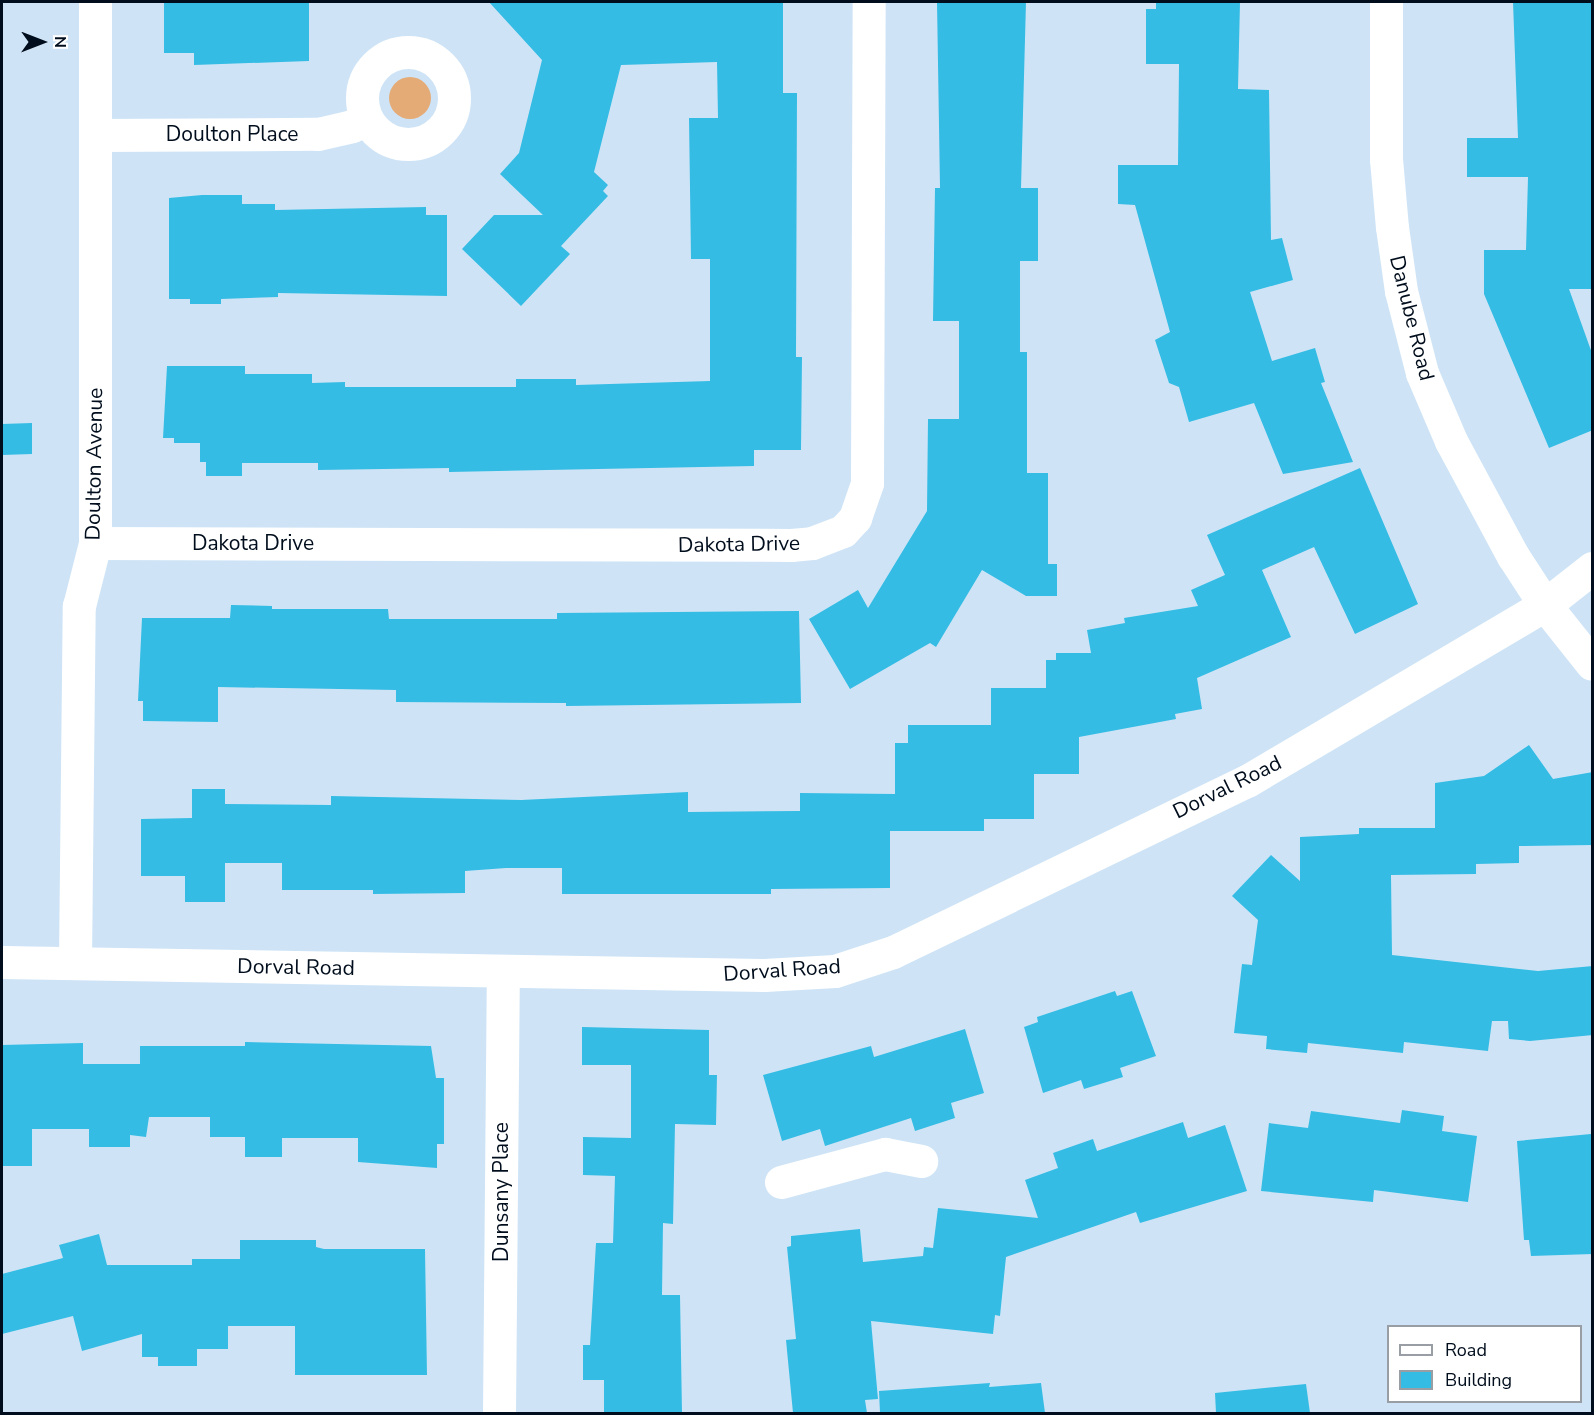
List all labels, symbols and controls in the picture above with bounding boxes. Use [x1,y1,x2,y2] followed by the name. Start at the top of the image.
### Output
[12,12,72,72] north arrow
[49,36,71,48] text: N
[166,121,298,147] street label: Doulton Place
[1384,253,1440,383] street label: Danube Road
[80,387,108,541] street label: Doulton Avenue
[192,530,314,556] street label: Dakota Drive
[678,530,800,558] street label: Dakota Drive
[1169,750,1285,824] street label: Dorval Road
[237,953,355,981] street label: Dorval Road
[722,953,842,987] street label: Dorval Road
[488,1122,514,1262] street label: Dunsany Place
[1387,1325,1582,1403] legend
[1445,1338,1487,1362] text: Road
[1445,1368,1512,1392] text: Building

